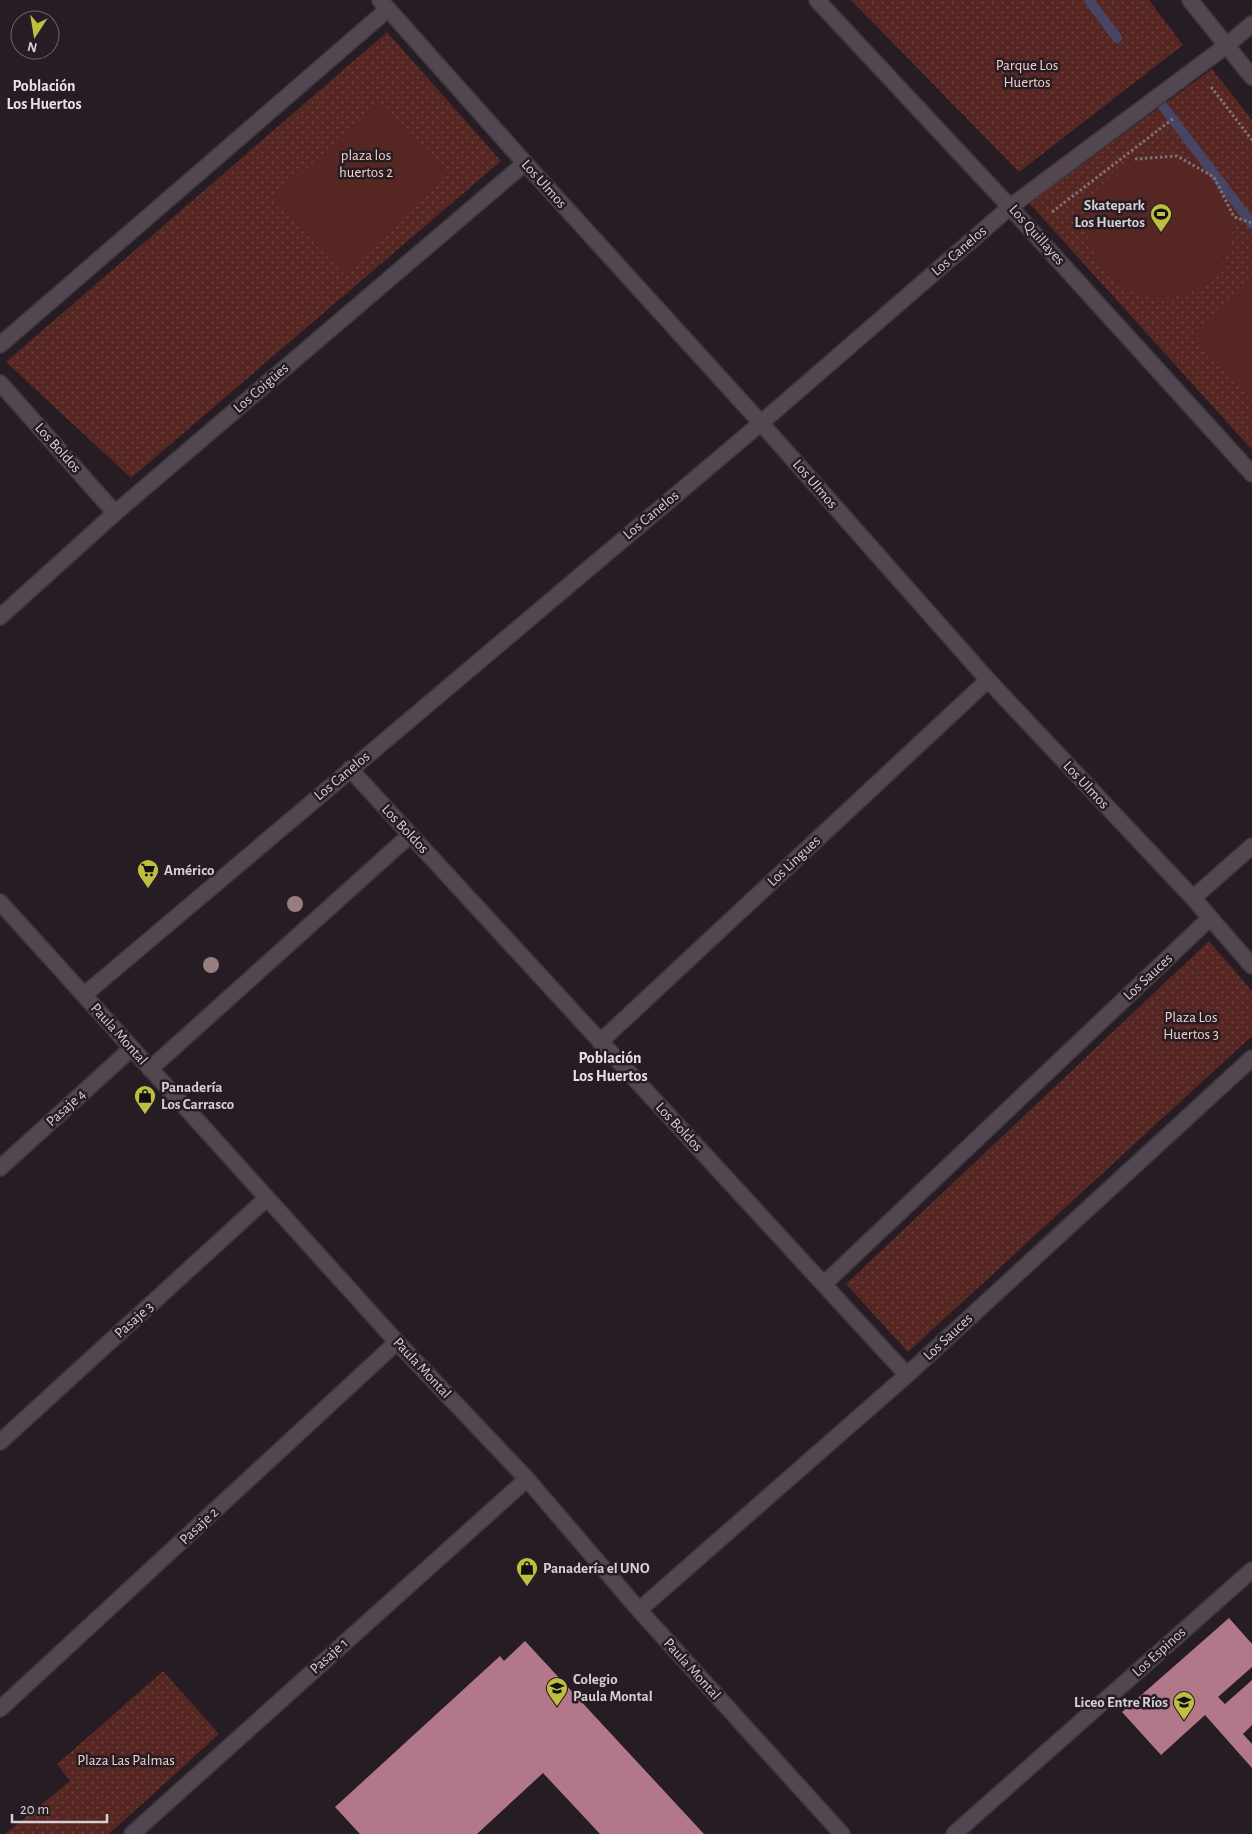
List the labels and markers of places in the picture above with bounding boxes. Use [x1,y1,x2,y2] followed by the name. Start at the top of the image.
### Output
[1075,198,1146,230] place label: Skatepark Los Huertos
[1149,202,1173,233] sports icon: Skatepark Los Huertos
[136,858,160,889] supermarket icon: Américo
[164,863,214,878] place label: Américo
[161,1080,234,1112] place label: Panadería Los Carrasco
[133,1084,157,1115] shop icon: Panadería Los Carrasco
[515,1556,539,1587] shop icon: Panadería el UNO
[543,1561,650,1576] place label: Panadería el UNO
[573,1672,653,1704] place label: Colegio Paula Montal
[545,1676,569,1707] school or university icon: Colegio Paula Montal
[1172,1690,1196,1721] school or university icon: Liceo Entre Ríos
[1074,1695,1168,1710] place label: Liceo Entre Ríos

